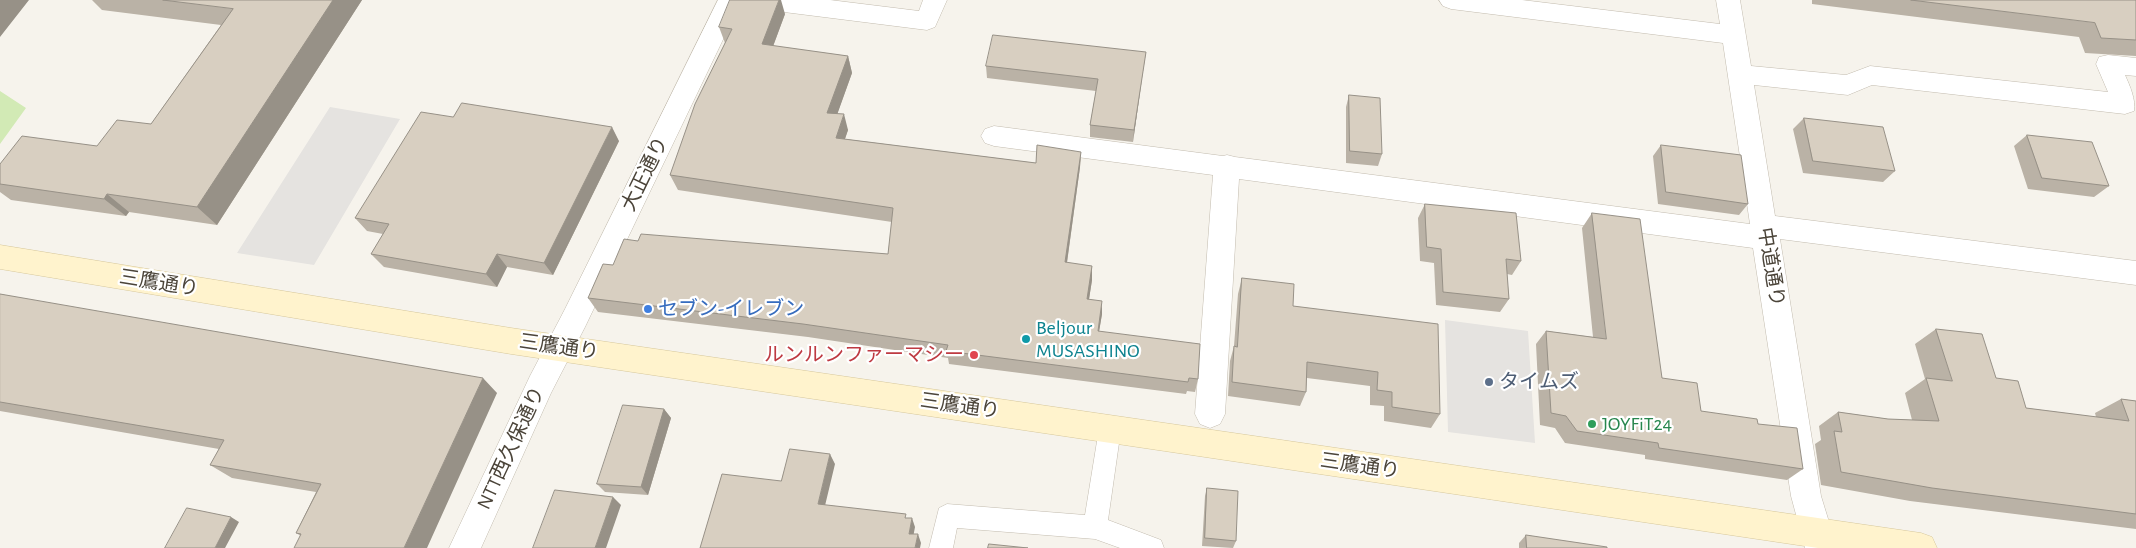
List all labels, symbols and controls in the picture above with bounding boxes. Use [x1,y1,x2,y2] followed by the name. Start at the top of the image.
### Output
[617,133,673,215] street label: 大正通り
[1753,226,1789,308] street label: 中道通り
[118,265,200,301] street label: 三鷹通り
[658,297,804,321] place label: セブン-イレブン
[642,303,654,315] marker: セブン-イレブン
[1036,316,1140,363] place label: Beljour MUSASHINO
[518,330,600,364] street label: 三鷹通り
[1020,333,1032,345] marker: Beljour MUSASHINO
[764,343,964,367] place label: ルンルンファーマシー
[968,349,980,361] marker: ルンルンファーマシー
[1499,370,1579,394] place label: タイムズ
[1483,376,1495,388] marker: タイムズ
[472,383,550,513] street label: NTT西久保通り
[919,389,1001,423] street label: 三鷹通り
[1602,412,1672,436] place label: JOYFiT24
[1586,418,1598,430] marker: JOYFiT24
[1319,449,1401,483] street label: 三鷹通り

